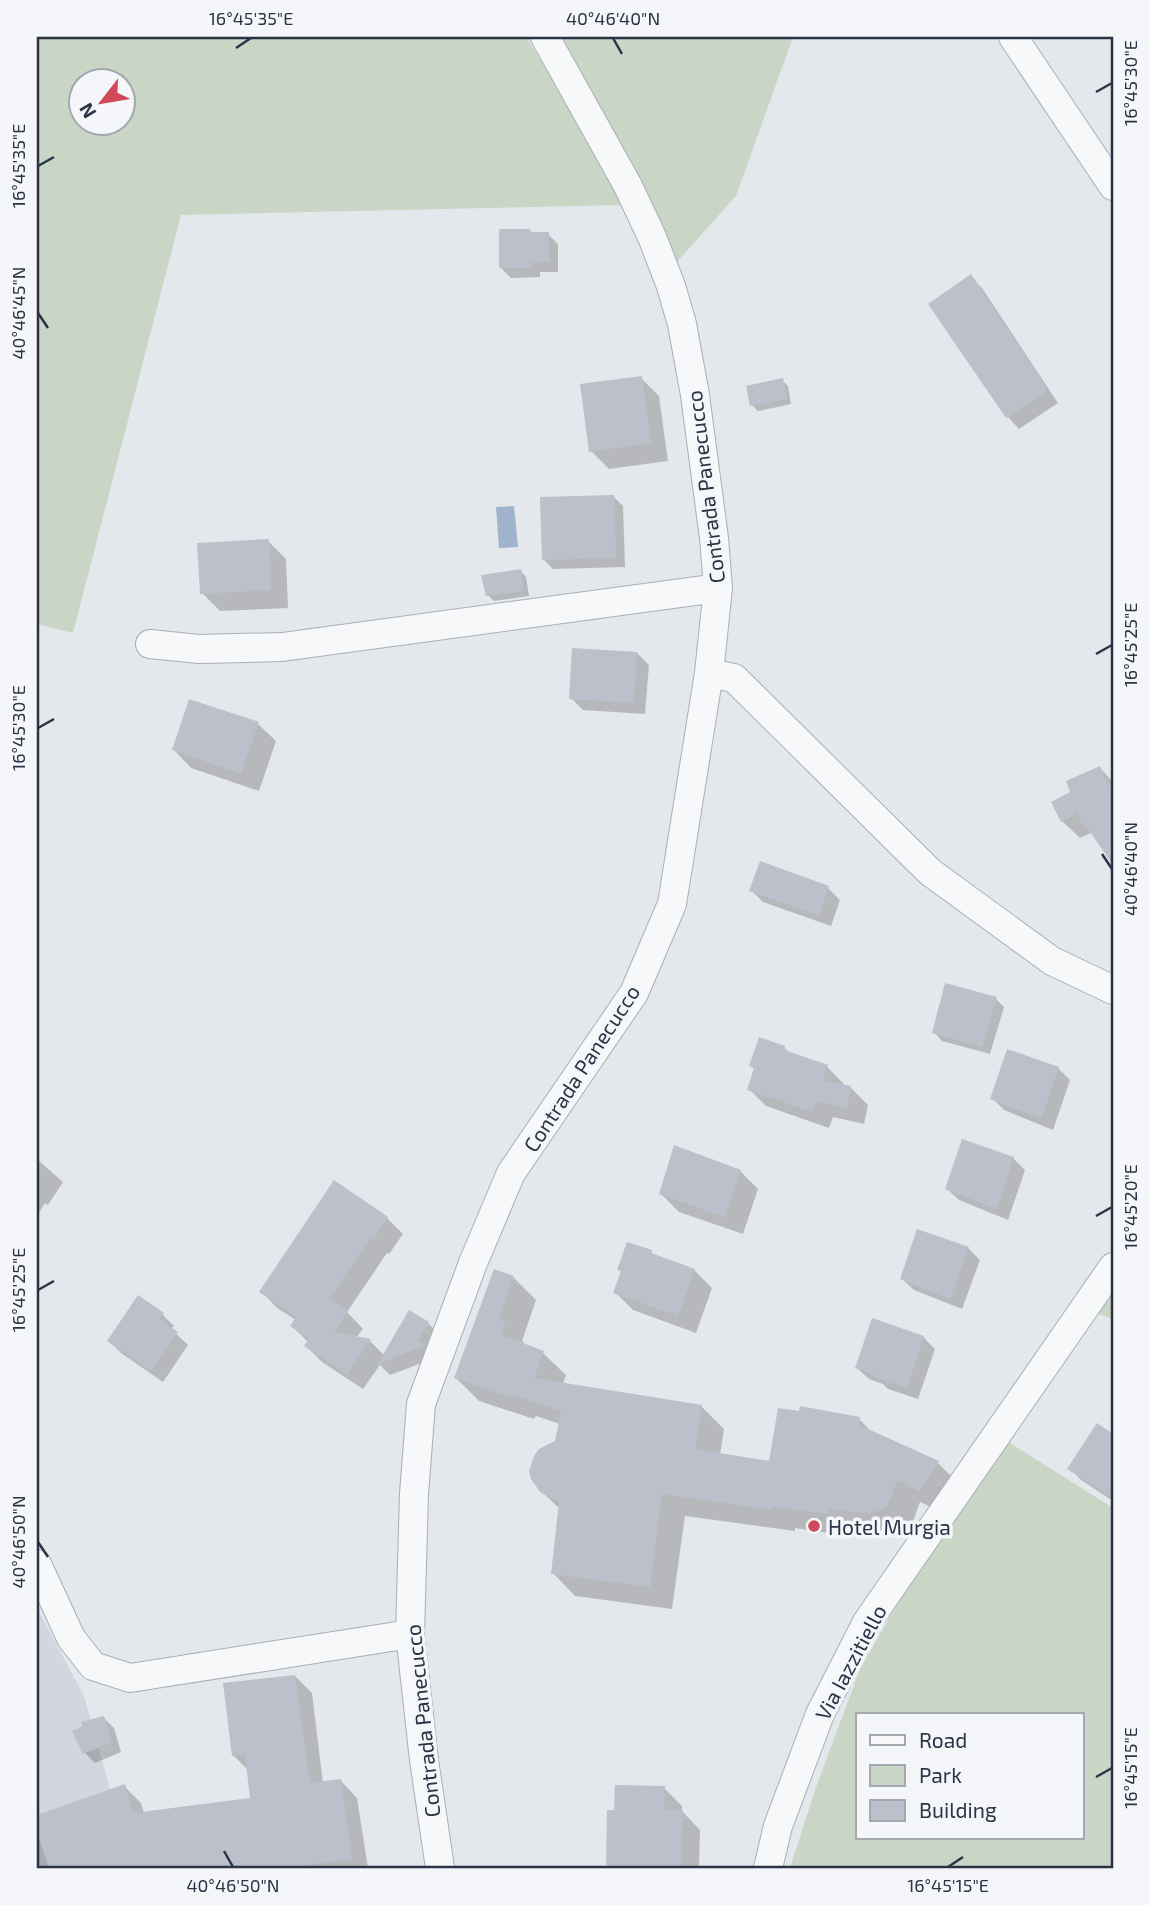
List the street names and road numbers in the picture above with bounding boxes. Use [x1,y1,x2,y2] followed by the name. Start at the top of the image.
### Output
[681,389,729,585] street label: Contrada Panecucco
[518,980,644,1156] street label: Contrada Panecucco
[809,1600,891,1724] street label: Via Iazzitiello
[399,1623,445,1819] street label: Contrada Panecucco

